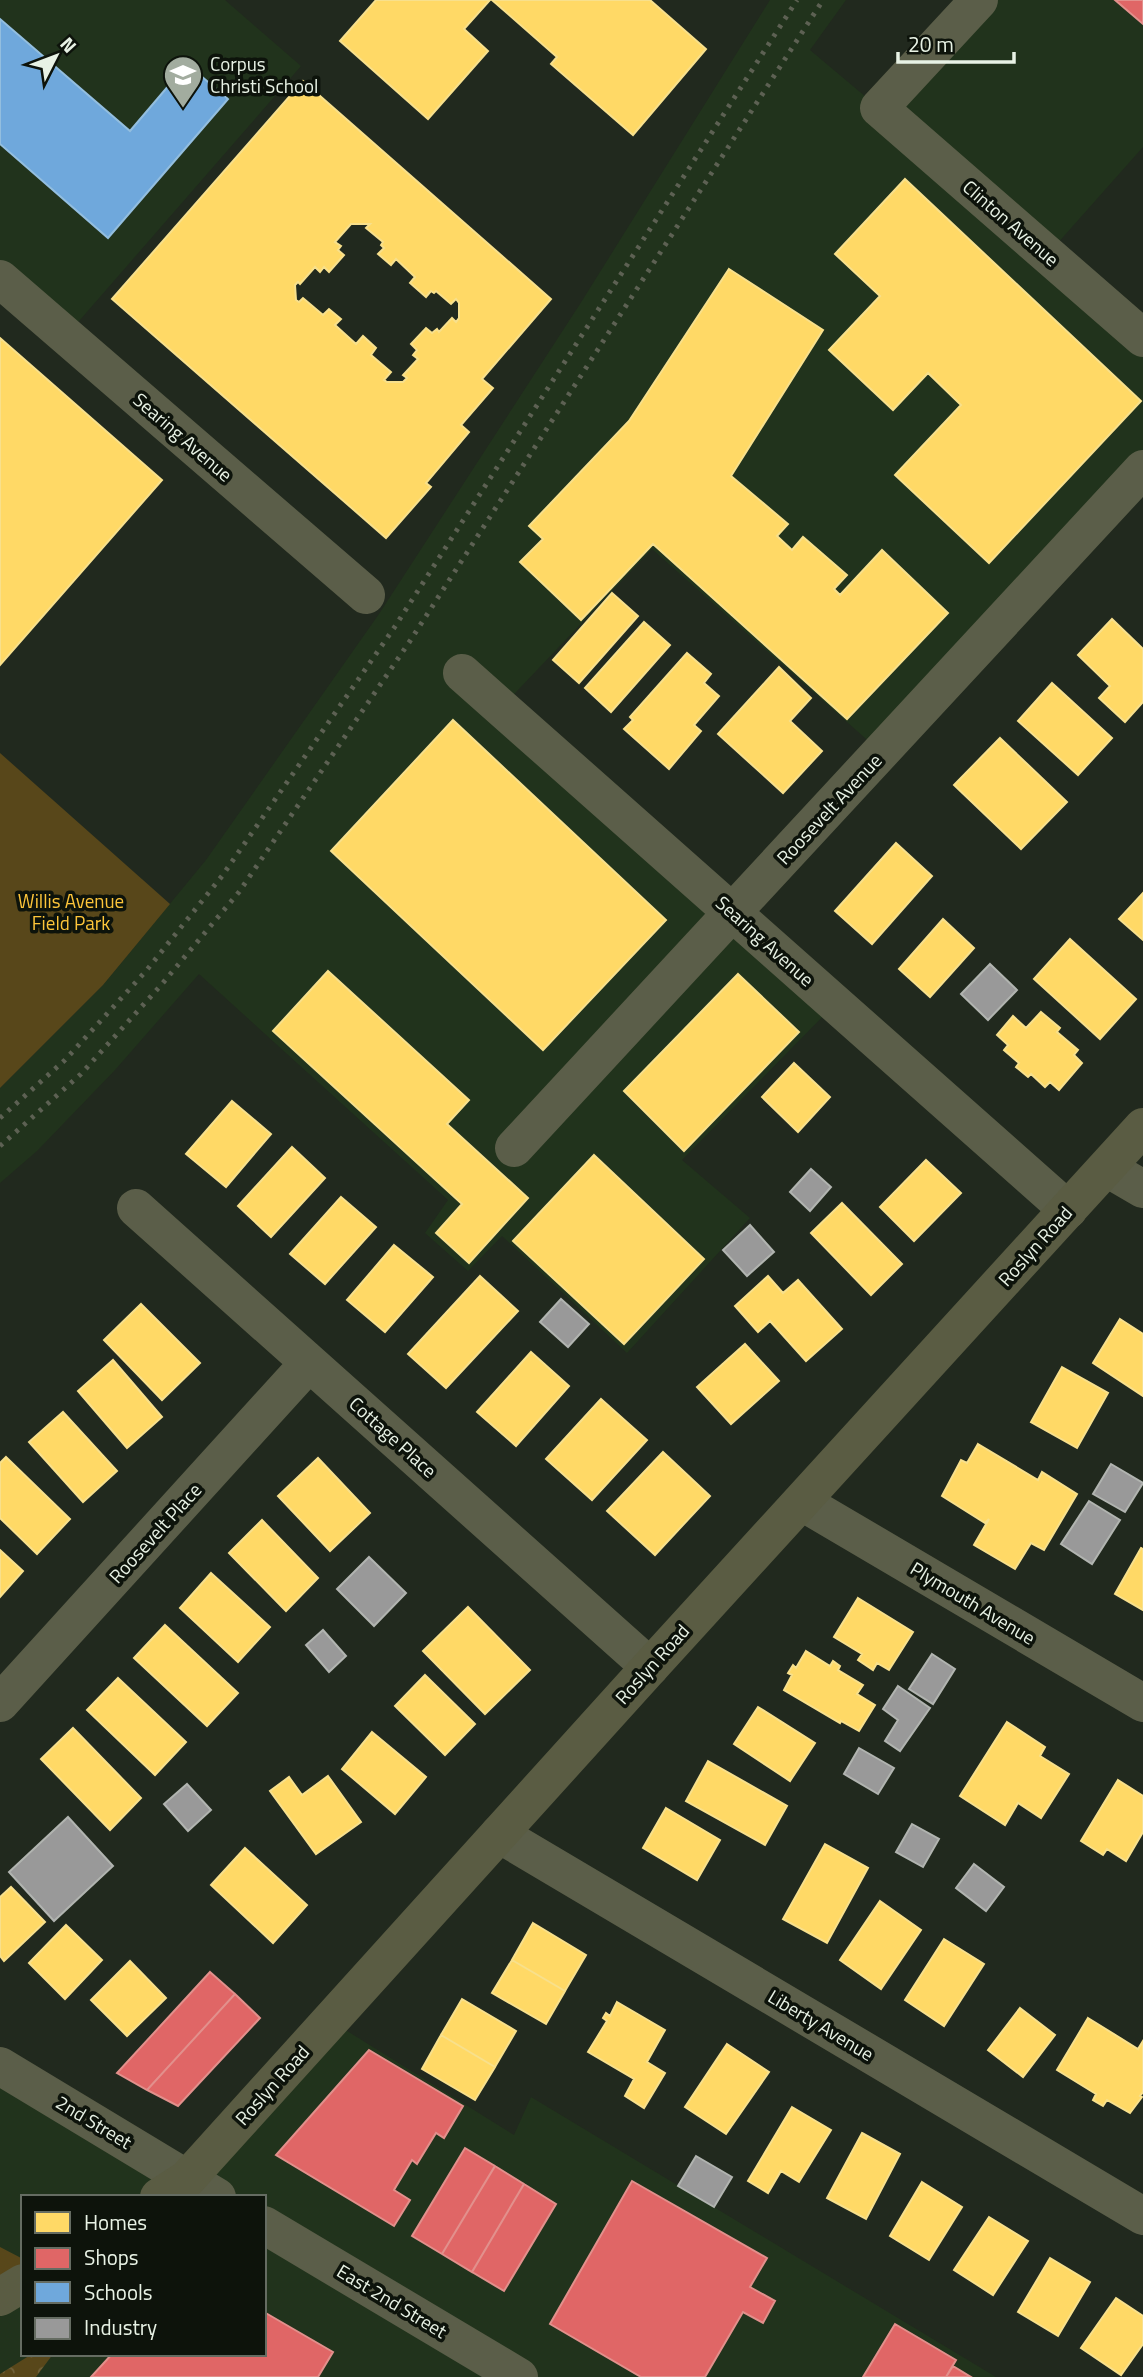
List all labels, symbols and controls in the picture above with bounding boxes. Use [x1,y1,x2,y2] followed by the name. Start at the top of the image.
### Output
[21,21,91,91] north arrow
[898,21,1014,65] scale bar
[908,28,954,60] text: 20 m
[54,30,84,59] text: N
[210,49,318,100] place label: Corpus Christi School
[162,54,204,109] school or university icon: Corpus Christi School
[957,172,1066,273] street label: Clinton Avenue
[127,385,240,488] street label: Searing Avenue
[769,746,888,871] street label: Roosevelt Avenue
[18,886,124,937] park label: Willis Avenue Field Park
[710,888,821,993] street label: Searing Avenue
[991,1199,1079,1292] street label: Roslyn Road
[343,1389,444,1484] street label: Cottage Place
[101,1476,208,1589] street label: Roosevelt Place
[905,1554,1041,1651] street label: Plymouth Avenue
[608,1617,696,1710] street label: Roslyn Road
[763,1982,880,2068] street label: Liberty Avenue
[228,2038,316,2131] street label: Roslyn Road
[51,2087,138,2156] street label: 2nd Street
[21,2195,266,2356] legend
[84,2206,147,2238] text: Homes
[84,2241,139,2273] text: Shops
[332,2256,453,2345] street label: East 2nd Street
[84,2276,153,2308] text: Schools
[84,2311,157,2343] text: Industry

